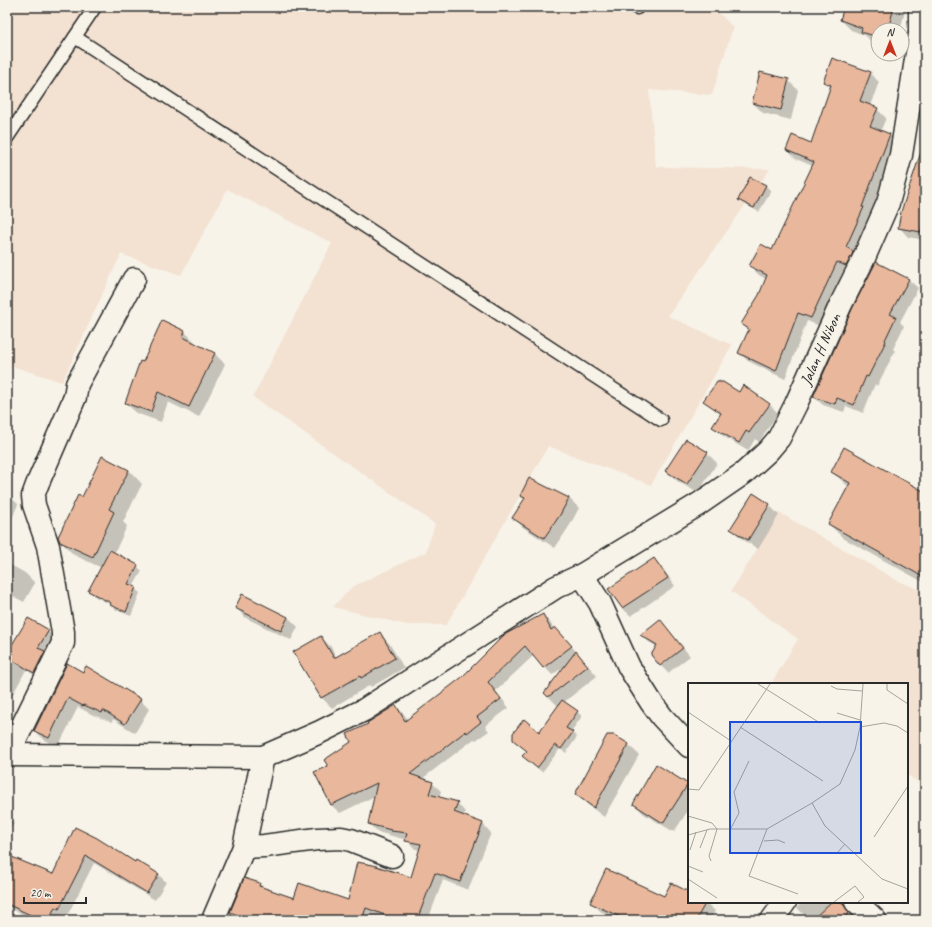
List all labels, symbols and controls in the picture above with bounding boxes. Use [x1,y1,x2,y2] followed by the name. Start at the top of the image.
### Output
[870,22,910,62] north arrow
[887,25,896,39] text: N
[795,310,846,389] street label: Jalan H Nibon
[688,683,908,903] inset map
[24,879,86,905] scale bar
[30,885,52,901] text: 20 m

